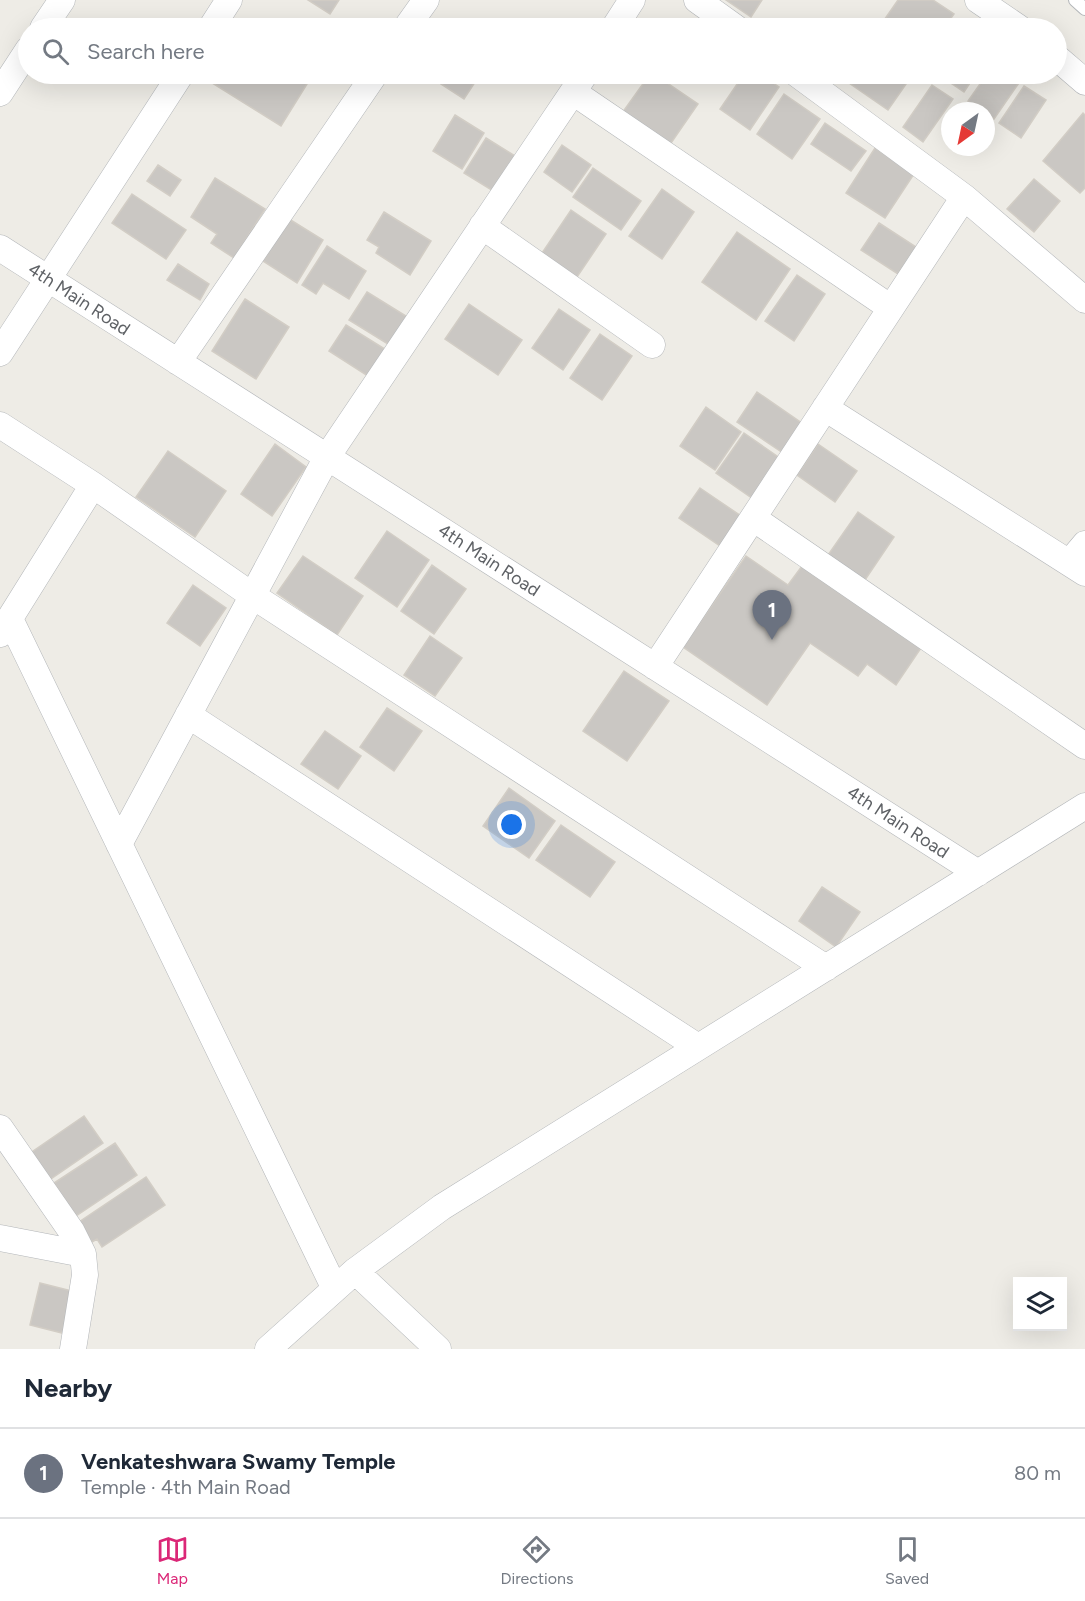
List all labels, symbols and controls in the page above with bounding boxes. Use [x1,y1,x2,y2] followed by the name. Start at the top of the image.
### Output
[18,18,1067,84] search box
[39,35,72,68] icon: search
[87,38,205,65] text: Search here
[941,102,995,156] north arrow
[24,258,134,340] street label: 4th Main Road
[434,519,544,601] street label: 4th Main Road
[752,590,792,640] pin: 1
[843,781,953,863] street label: 4th Main Road
[497,810,526,839] your location
[1013,1277,1067,1331] map controls
[1013,1277,1067,1331] button: layers
[24,1372,112,1404] text: Nearby
[81,1448,396,1475] text: Venkateshwara Swamy Temple
[39,1461,48,1485] text: 1
[1014,1461,1061,1485] text: 80 m
[81,1475,291,1499] text: Temple · 4th Main Road
[156,1533,189,1588] tab: Map
[500,1533,573,1588] tab: Directions
[885,1533,929,1588] tab: Saved

